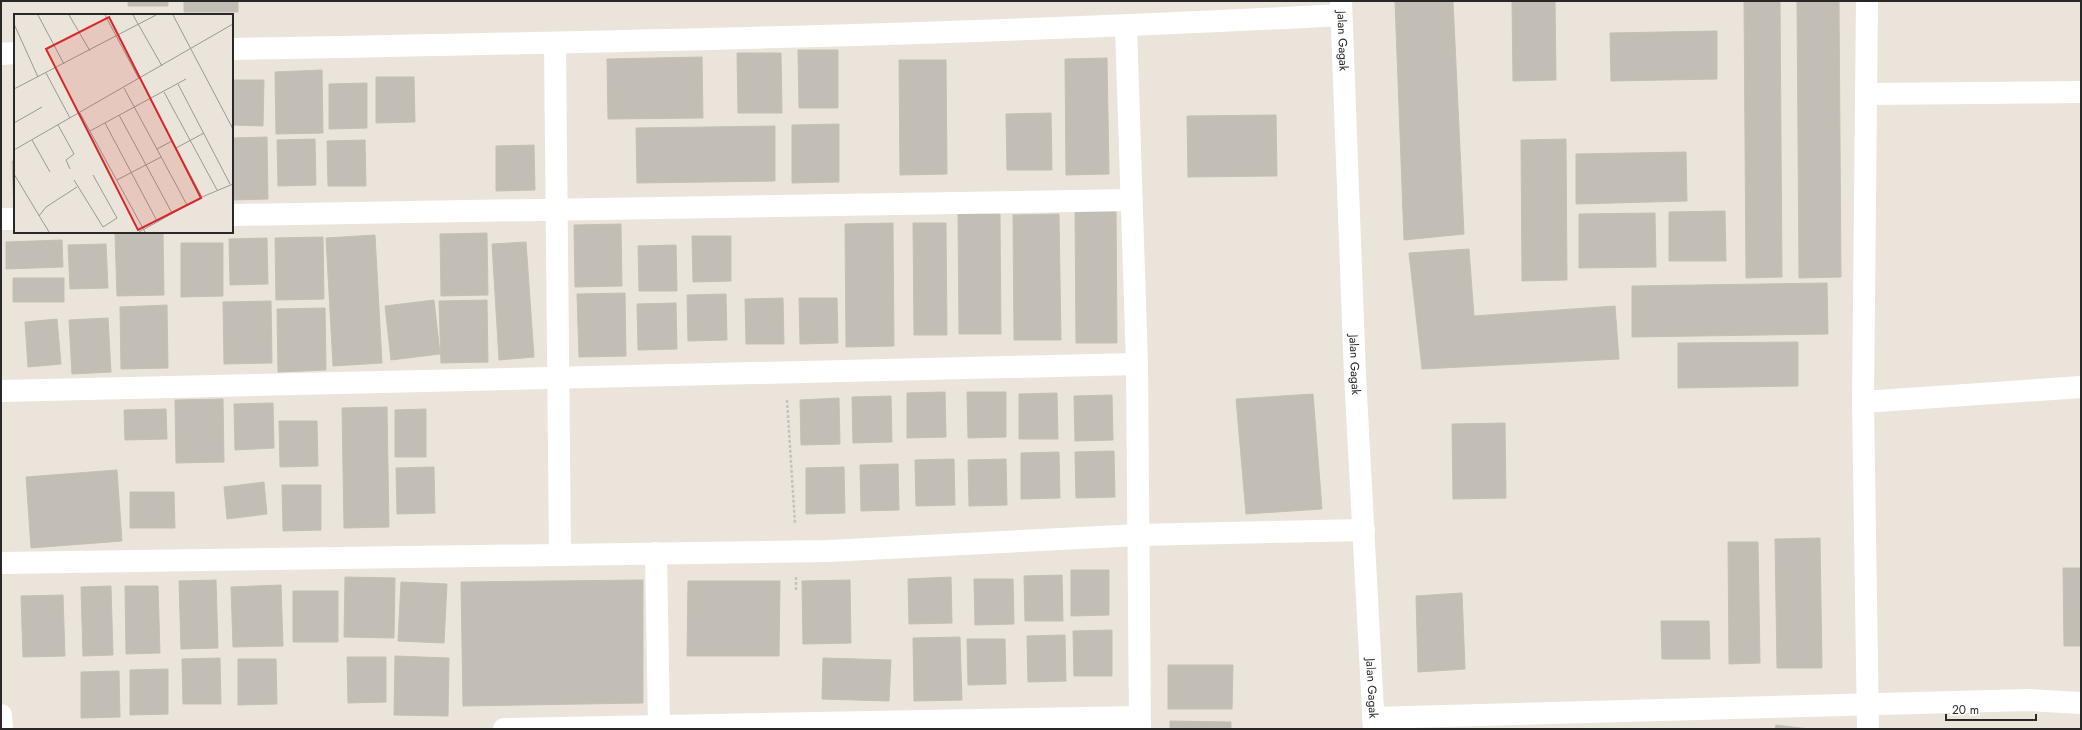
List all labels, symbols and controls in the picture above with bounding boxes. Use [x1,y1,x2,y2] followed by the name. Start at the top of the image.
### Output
[1332,9,1353,72] street label: Jalan Gagak
[14,14,233,233] inset map
[1344,332,1365,396] street label: Jalan Gagak
[1361,656,1382,720] street label: Jalan Gagak
[1946,696,2036,722] scale bar
[1952,701,1979,719] text: 20 m

